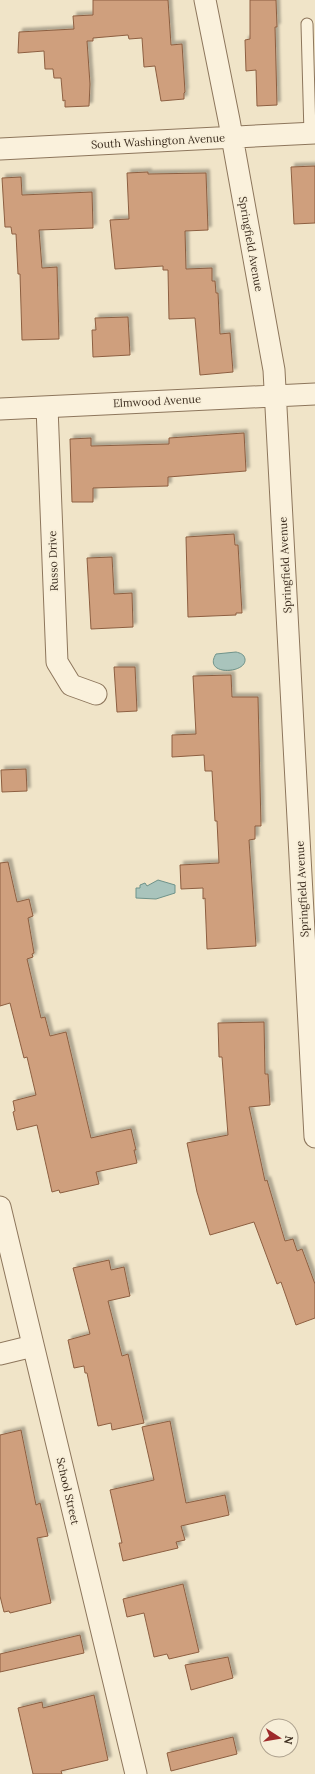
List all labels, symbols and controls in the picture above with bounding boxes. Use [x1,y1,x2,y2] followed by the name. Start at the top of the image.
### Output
[91,130,225,152] street label: South Washington Avenue
[236,195,266,293] street label: Springfield Avenue
[113,392,201,410] street label: Elmwood Avenue
[275,516,295,614] street label: Springfield Avenue
[45,530,61,591] street label: Russo Drive
[292,840,312,938] street label: Springfield Avenue
[53,1456,83,1527] street label: School Street
[259,1718,299,1758] north arrow
[281,1734,297,1746] text: N

